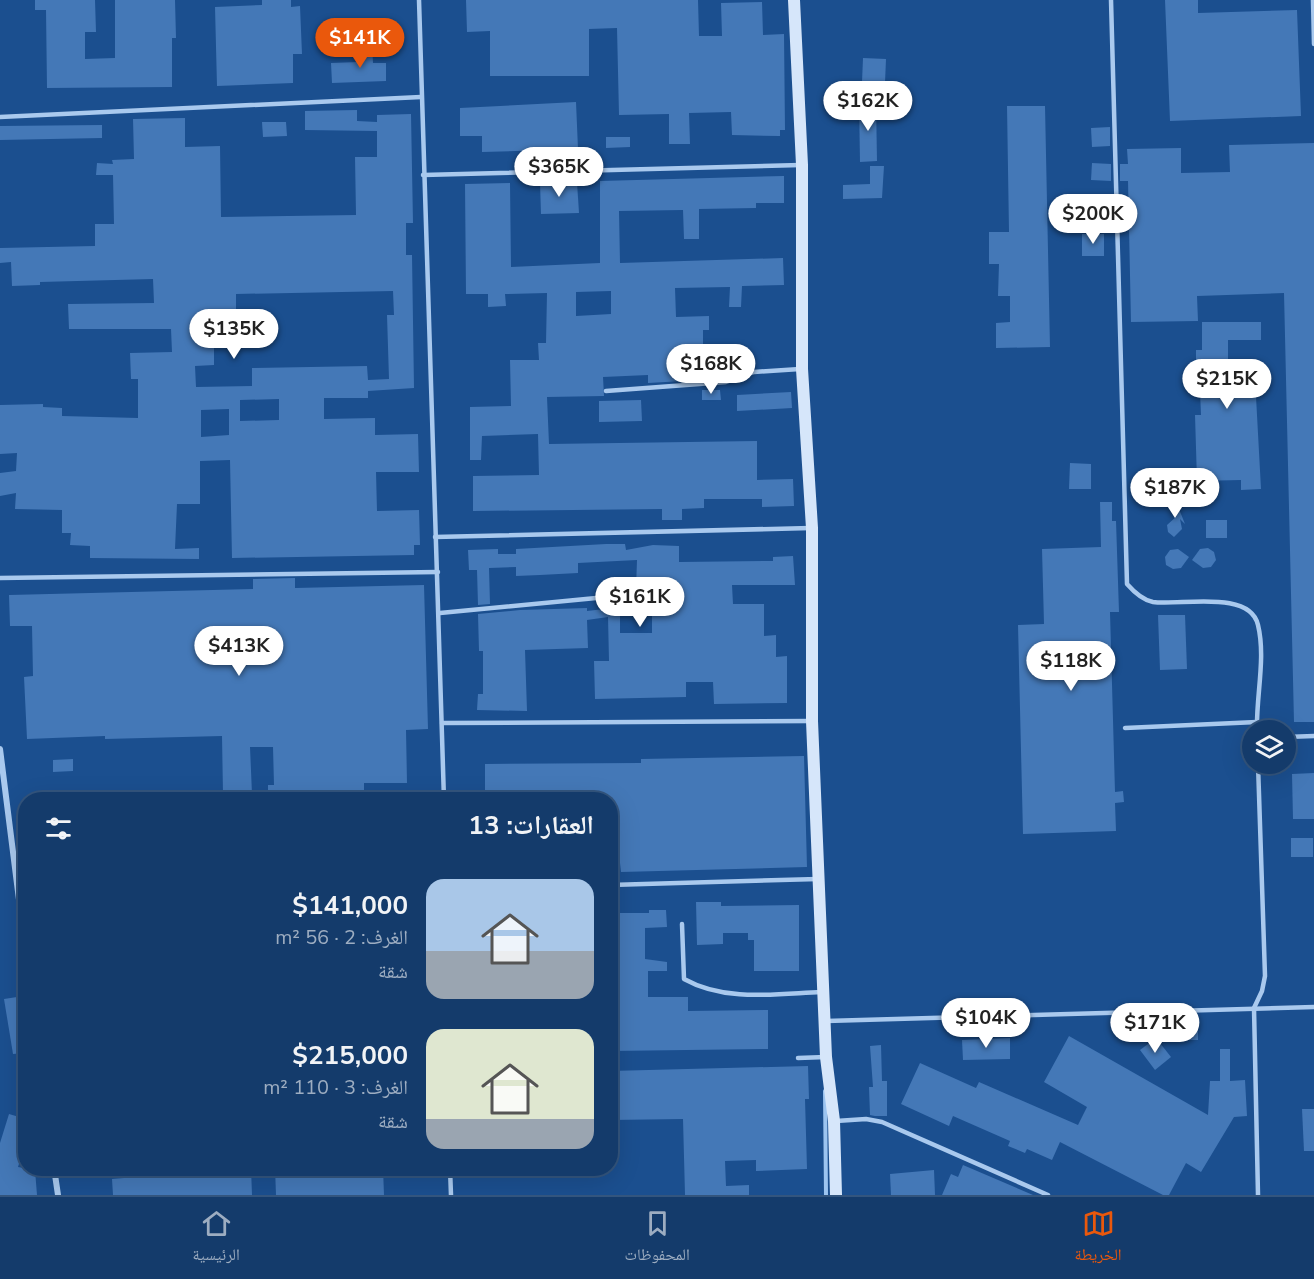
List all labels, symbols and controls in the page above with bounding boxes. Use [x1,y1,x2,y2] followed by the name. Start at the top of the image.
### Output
[318,18,402,69] pin: $141K
[329,24,391,51] text: $141K
[826,81,910,132] pin: $162K
[837,87,899,114] text: $162K
[517,147,601,198] pin: $365K
[528,153,590,180] text: $365K
[1051,194,1135,245] pin: $200K
[1062,200,1124,227] text: $200K
[192,309,276,360] pin: $135K
[203,315,265,342] text: $135K
[669,344,753,395] pin: $168K
[680,350,742,377] text: $168K
[1185,359,1269,410] pin: $215K
[1196,365,1258,392] text: $215K
[1133,468,1217,519] pin: $187K
[1144,474,1206,501] text: $187K
[598,577,682,628] pin: $161K
[609,583,671,610] text: $161K
[197,626,281,677] pin: $413K
[208,632,270,659] text: $413K
[1029,641,1113,692] pin: $118K
[1040,647,1102,674] text: $118K
[1242,720,1296,774] map controls
[1242,720,1296,774] button: layers
[468,808,594,843] text: العقارات: 13
[42,812,75,845] icon: filters
[292,888,408,923] text: $141,000
[474,903,546,975] icon: home
[275,924,408,951] text: الغرف: 2 · 56 m²
[378,958,408,985] text: شقة
[944,998,1028,1049] pin: $104K
[1113,1003,1197,1054] pin: $171K
[955,1004,1017,1031] text: $104K
[1124,1009,1186,1036] text: $171K
[292,1038,408,1073] text: $215,000
[474,1053,546,1125] icon: home
[263,1074,408,1101] text: الغرف: 3 · 110 m²
[378,1108,408,1135] text: شقة
[192,1207,240,1270] tab: الرئيسية
[625,1207,690,1270] tab: المحفوظات
[1075,1207,1122,1270] tab: الخريطة

